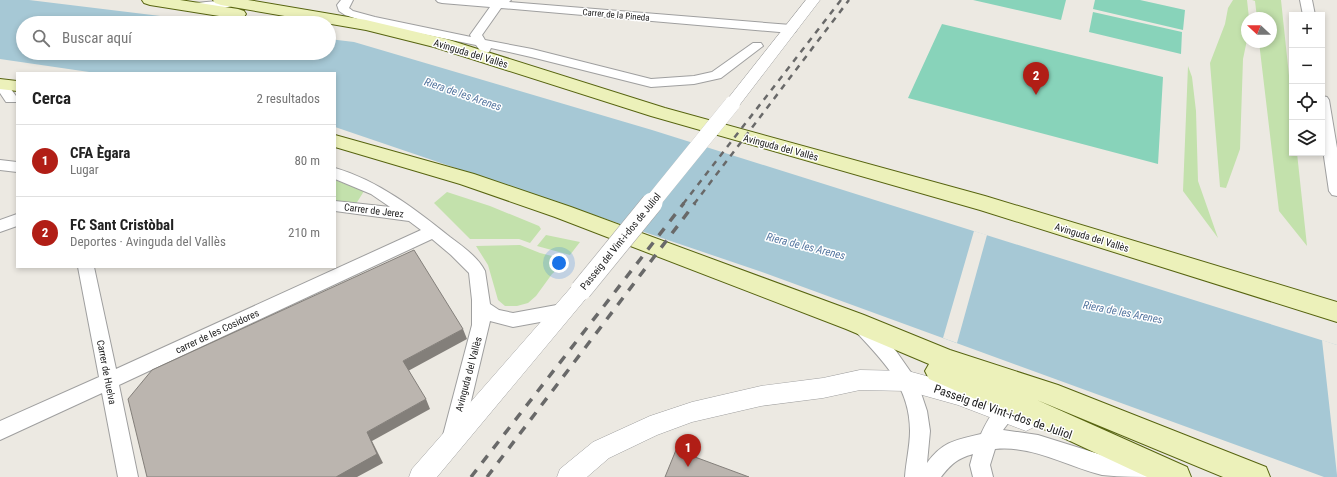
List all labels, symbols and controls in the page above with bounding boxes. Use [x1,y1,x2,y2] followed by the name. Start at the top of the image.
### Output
[582,7,650,23] street label: Carrer de la Pineda
[1241,12,1277,48] north arrow
[1289,12,1325,156] map controls
[1289,12,1325,48] button: +
[16,16,336,60] search box
[30,27,52,49] icon: search
[62,29,132,47] text: Buscar aquí
[432,37,510,70] street label: Avinguda del Vallès
[1289,48,1325,84] button: −
[1023,62,1049,95] pin: 2
[423,75,503,114] water label: Riera de les Arenes
[1289,84,1325,120] button: locate
[32,88,71,108] text: Cerca
[256,91,320,106] text: 2 resultados
[1289,120,1325,156] button: layers
[742,132,820,163] street label: Avinguda del Vallès
[70,144,130,162] text: CFA Ègara
[42,153,48,168] text: 1
[294,153,320,168] text: 80 m
[70,162,99,177] text: Lugar
[578,191,663,292] street label: Passeig del Vint-i-dos de Juliol
[343,201,404,220] street label: Carrer de Jerez
[70,216,174,234] text: FC Sant Cristòbal
[1053,221,1131,254] street label: Avinguda del Vallès
[42,225,48,240] text: 2
[288,225,320,240] text: 210 m
[765,230,847,263] water label: Riera de les Arenes
[70,234,226,249] text: Deportes · Avinguda del Vallès
[549,253,569,273] your location
[1082,298,1164,327] water label: Riera de les Arenes
[174,307,261,356] street label: carrer de les Cosidores
[453,335,484,413] street label: Avinguda del Vallès
[95,339,118,405] street label: Carrer de Huelva
[932,382,1074,442] street label: Passeig del Vint-i-dos de Juliol
[675,434,701,467] pin: 1

